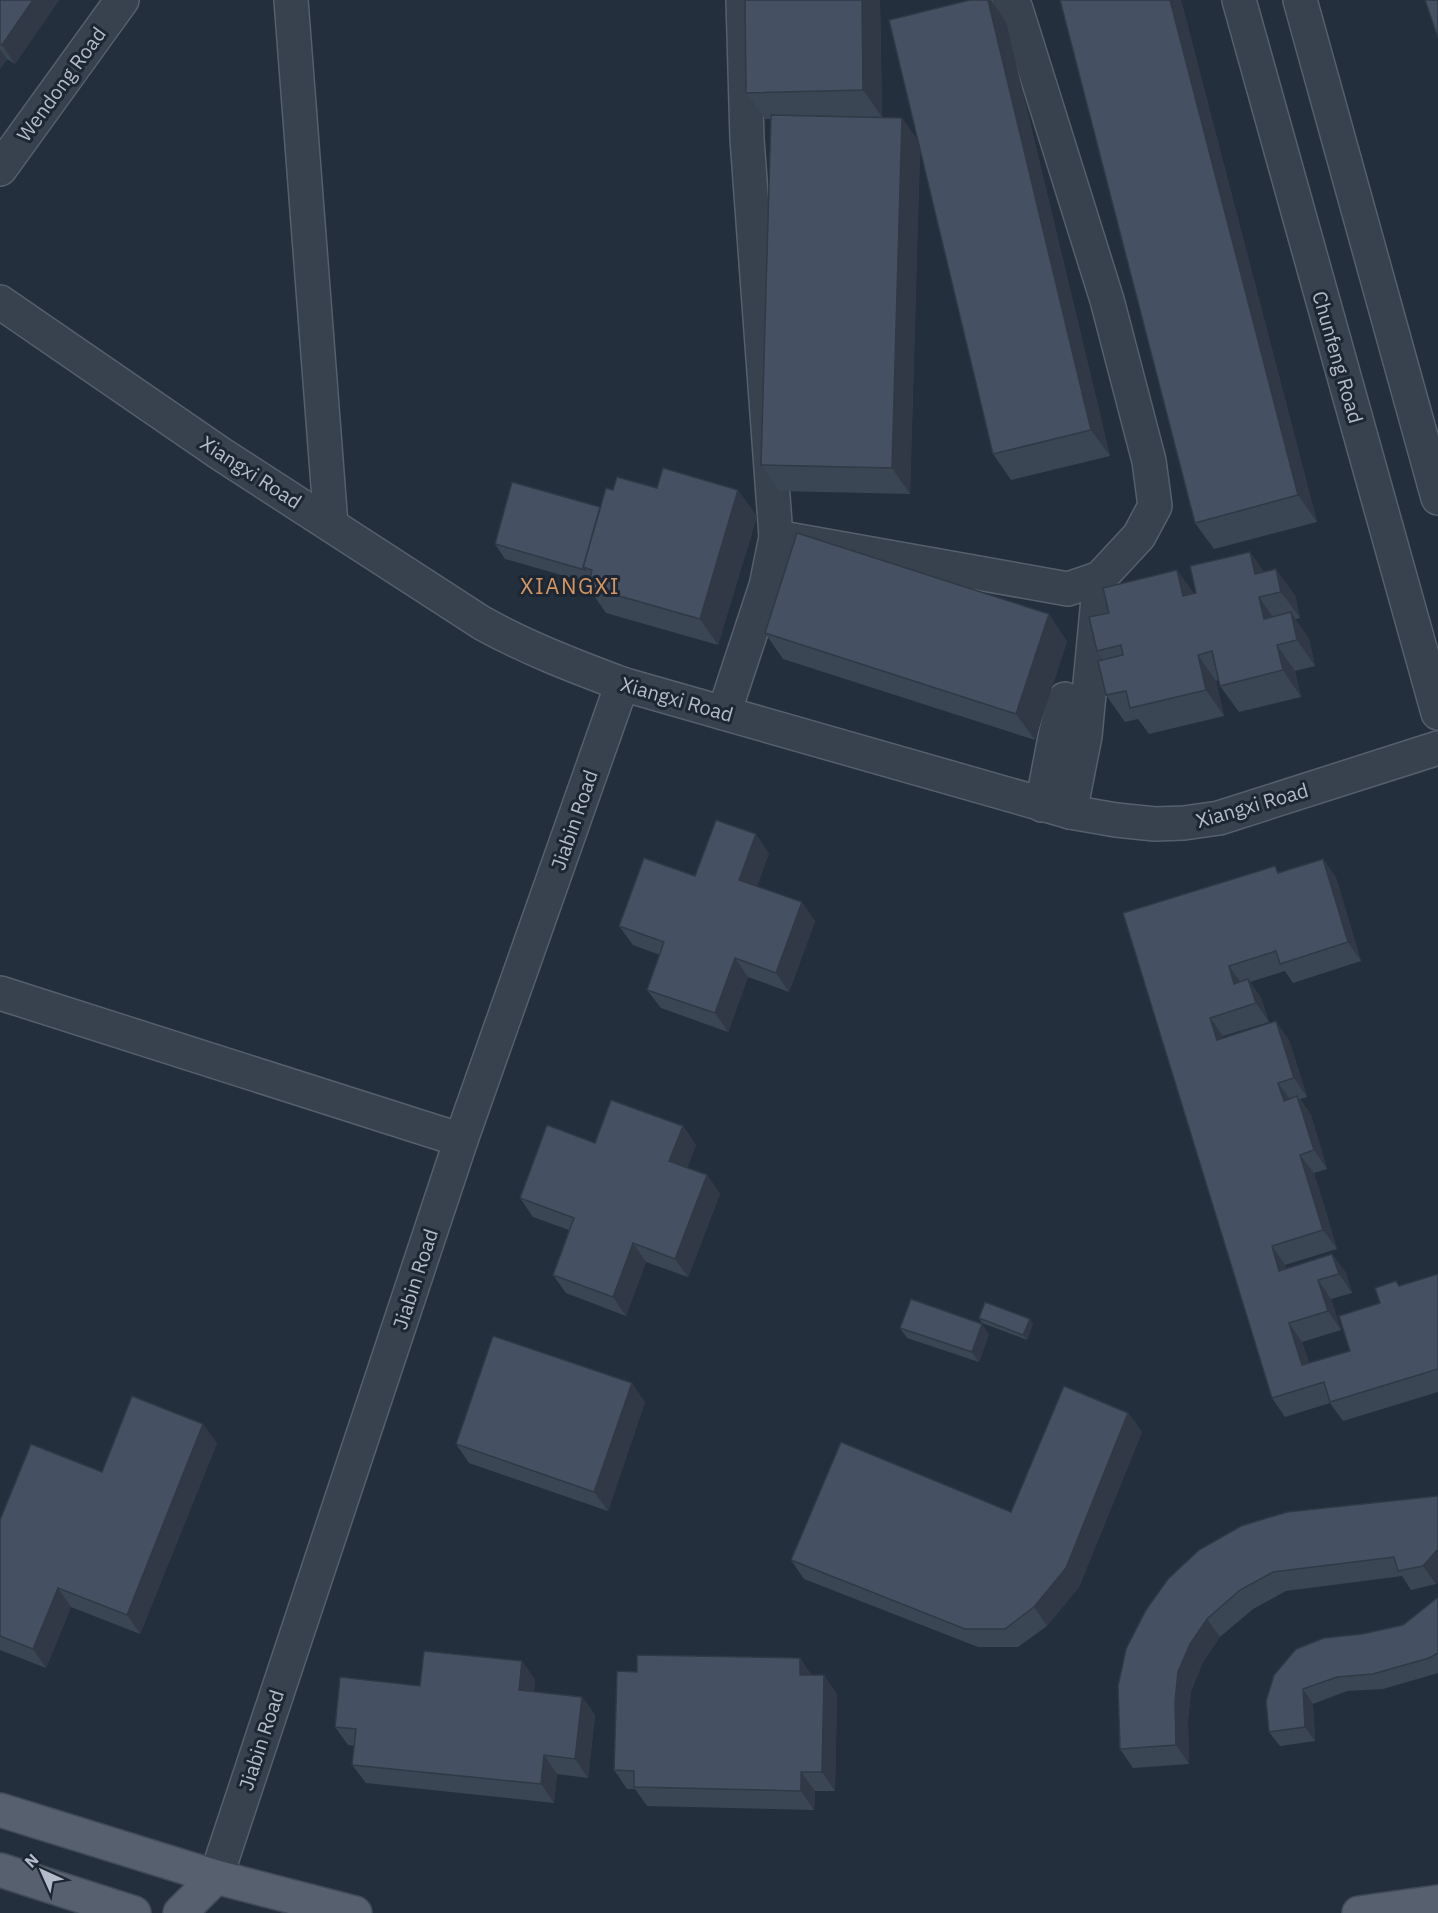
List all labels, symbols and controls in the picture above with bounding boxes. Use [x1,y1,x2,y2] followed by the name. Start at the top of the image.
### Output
[10,21,112,147] street label: Wendong Road
[1306,288,1370,426] street label: Chunfeng Road
[195,429,307,515] street label: Xiangxi Road
[520,571,620,600] district label: XIANGXI
[618,670,736,728] street label: Xiangxi Road
[544,766,604,874] street label: Jiabin Road
[1193,776,1311,834] street label: Xiangxi Road
[386,1225,444,1333] street label: Jiabin Road
[232,1686,290,1794] street label: Jiabin Road
[12,1841,72,1901] north arrow
[20,1849,43,1872] text: N

